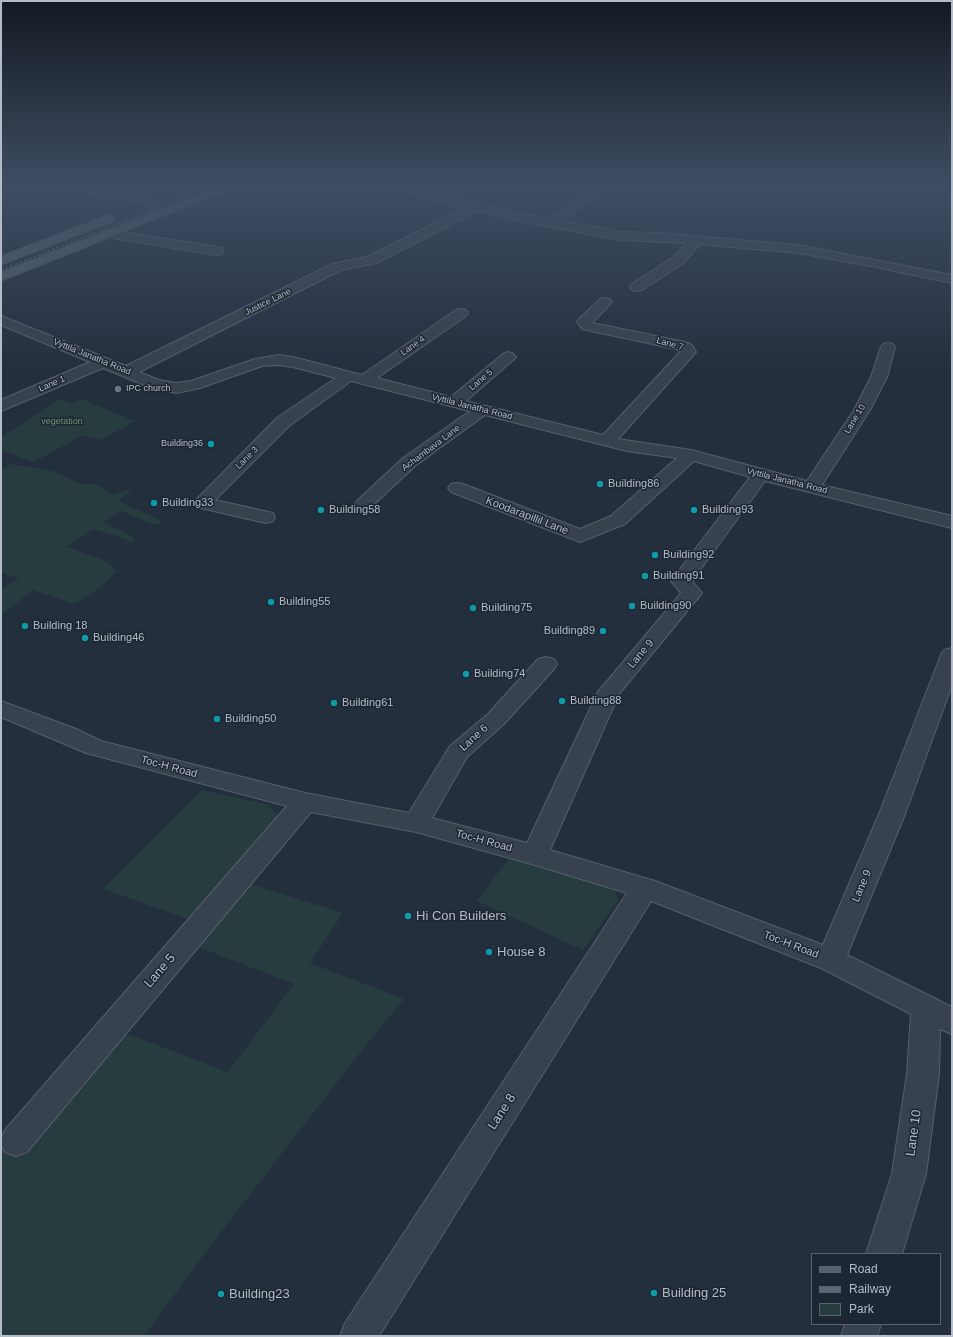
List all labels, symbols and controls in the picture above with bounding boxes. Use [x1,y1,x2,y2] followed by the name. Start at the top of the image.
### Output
[243,286,293,318] street label: Justice Lane
[399,334,427,358] street label: Lane 4
[655,335,685,353] street label: Lane 7
[52,336,132,378] street label: Vyttila Janatha Road
[467,367,495,393] street label: Lane 5
[37,374,67,394] street label: Lane 1
[113,384,123,394] marker: IPC church
[126,384,171,394] place label: IPC church
[431,392,513,422] street label: Vyttila Janatha Road
[842,402,868,436] street label: Lane 10
[41,417,83,427] park label: vegetation
[400,423,462,473] street label: Achambava Lane
[161,439,203,449] place label: Building36
[206,439,216,449] marker: Building36
[233,444,261,472] street label: Lane 3
[746,466,828,496] street label: Vyttila Janatha Road
[608,477,659,491] place label: Building86
[595,479,605,489] marker: Building86
[484,494,570,538] street label: Koodarapillil Lane
[162,496,213,510] place label: Building33
[149,498,159,508] marker: Building33
[329,503,380,517] place label: Building58
[702,503,753,517] place label: Building93
[316,505,326,515] marker: Building58
[689,505,699,515] marker: Building93
[663,548,714,562] place label: Building92
[650,550,660,560] marker: Building92
[653,569,704,583] place label: Building91
[640,571,650,581] marker: Building91
[279,595,330,609] place label: Building55
[266,597,276,607] marker: Building55
[640,599,691,613] place label: Building90
[481,601,532,615] place label: Building75
[627,601,637,611] marker: Building90
[468,603,478,613] marker: Building75
[33,619,87,633] place label: Building 18
[20,621,30,631] marker: Building 18
[544,624,595,638] place label: Building89
[598,626,608,636] marker: Building89
[93,631,144,645] place label: Building46
[80,633,90,643] marker: Building46
[625,637,657,671] street label: Lane 9
[474,667,525,681] place label: Building74
[461,669,471,679] marker: Building74
[570,694,621,708] place label: Building88
[342,696,393,710] place label: Building61
[557,696,567,706] marker: Building88
[329,698,339,708] marker: Building61
[225,712,276,726] place label: Building50
[212,714,222,724] marker: Building50
[457,722,491,754] street label: Lane 6
[139,753,199,781] street label: Toc-H Road
[454,827,514,855] street label: Toc-H Road
[849,868,875,904] street label: Lane 9
[416,908,506,924] place label: Hi Con Builders
[403,911,413,921] marker: Hi Con Builders
[762,928,820,962] street label: Toc-H Road
[497,944,545,960] place label: House 8
[484,947,494,957] marker: House 8
[141,951,179,991] street label: Lane 5
[485,1091,519,1133] street label: Lane 8
[903,1109,925,1157] street label: Lane 10
[811,1253,941,1325] legend
[849,1262,878,1276] text: Road
[849,1282,891,1296] text: Railway
[662,1285,726,1301] place label: Building 25
[229,1286,290,1302] place label: Building23
[649,1288,659,1298] marker: Building 25
[216,1289,226,1299] marker: Building23
[849,1302,874,1316] text: Park

